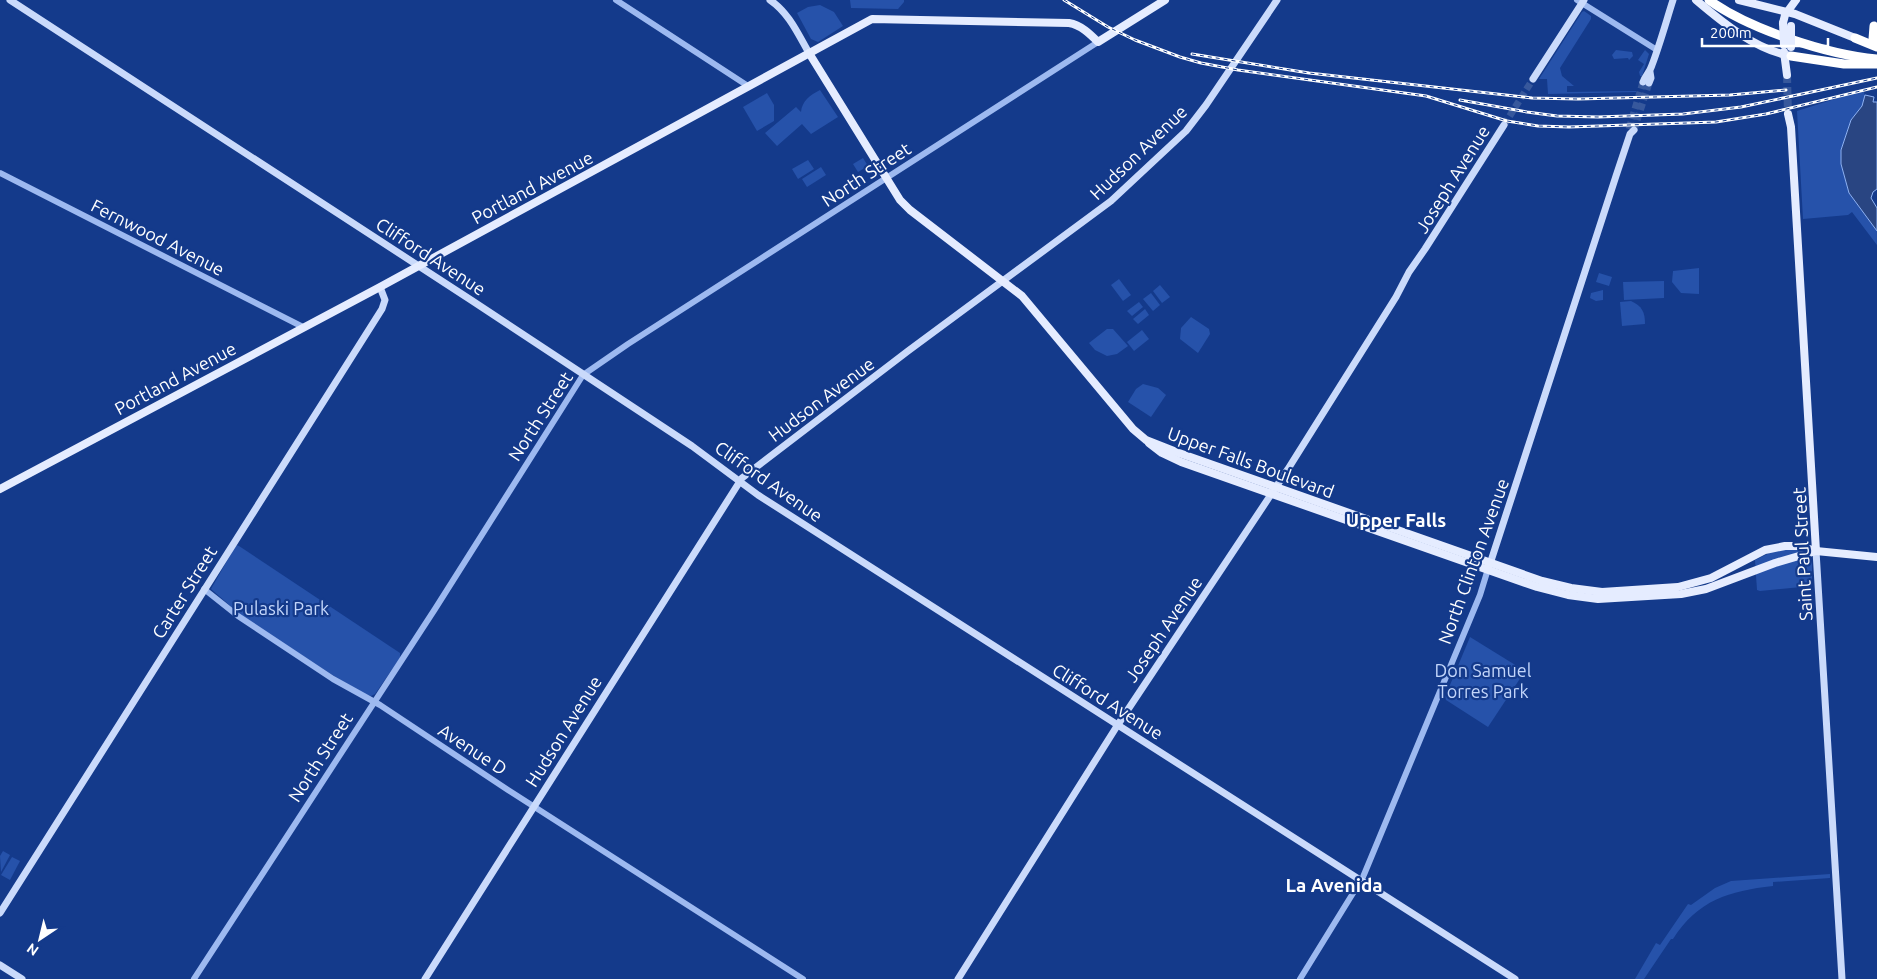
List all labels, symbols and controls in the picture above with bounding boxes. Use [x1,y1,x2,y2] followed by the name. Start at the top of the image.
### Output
[1702,15,1828,47] scale bar
[1710,24,1752,41] text: 200 m
[1085,101,1191,203] street label: Hudson Avenue
[1411,122,1493,236] street label: Joseph Avenue
[818,138,914,210] street label: North Street
[468,147,596,227] street label: Portland Avenue
[88,195,228,279] street label: Fernwood Avenue
[373,213,489,299] street label: Clifford Avenue
[111,338,239,418] street label: Portland Avenue
[764,353,878,445] street label: Hudson Avenue
[504,368,576,464] street label: North Street
[1165,423,1337,501] street label: Upper Falls Boulevard
[711,437,827,525] street label: Clifford Avenue
[1434,475,1512,647] street label: North Clinton Avenue
[1789,487,1815,621] street label: Saint Paul Street
[1346,509,1446,531] district label: Upper Falls
[148,542,220,642] street label: Carter Street
[1120,573,1206,685] street label: Joseph Avenue
[233,598,329,618] park label: Pulaski Park
[1049,659,1167,743] street label: Clifford Avenue
[1435,660,1532,701] park label: Don Samuel Torres Park
[521,672,605,790] street label: Hudson Avenue
[284,709,356,805] street label: North Street
[435,720,511,778] street label: Avenue D
[1285,874,1383,896] district label: La Avenida
[15,914,65,964] north arrow
[24,940,41,959] text: N

